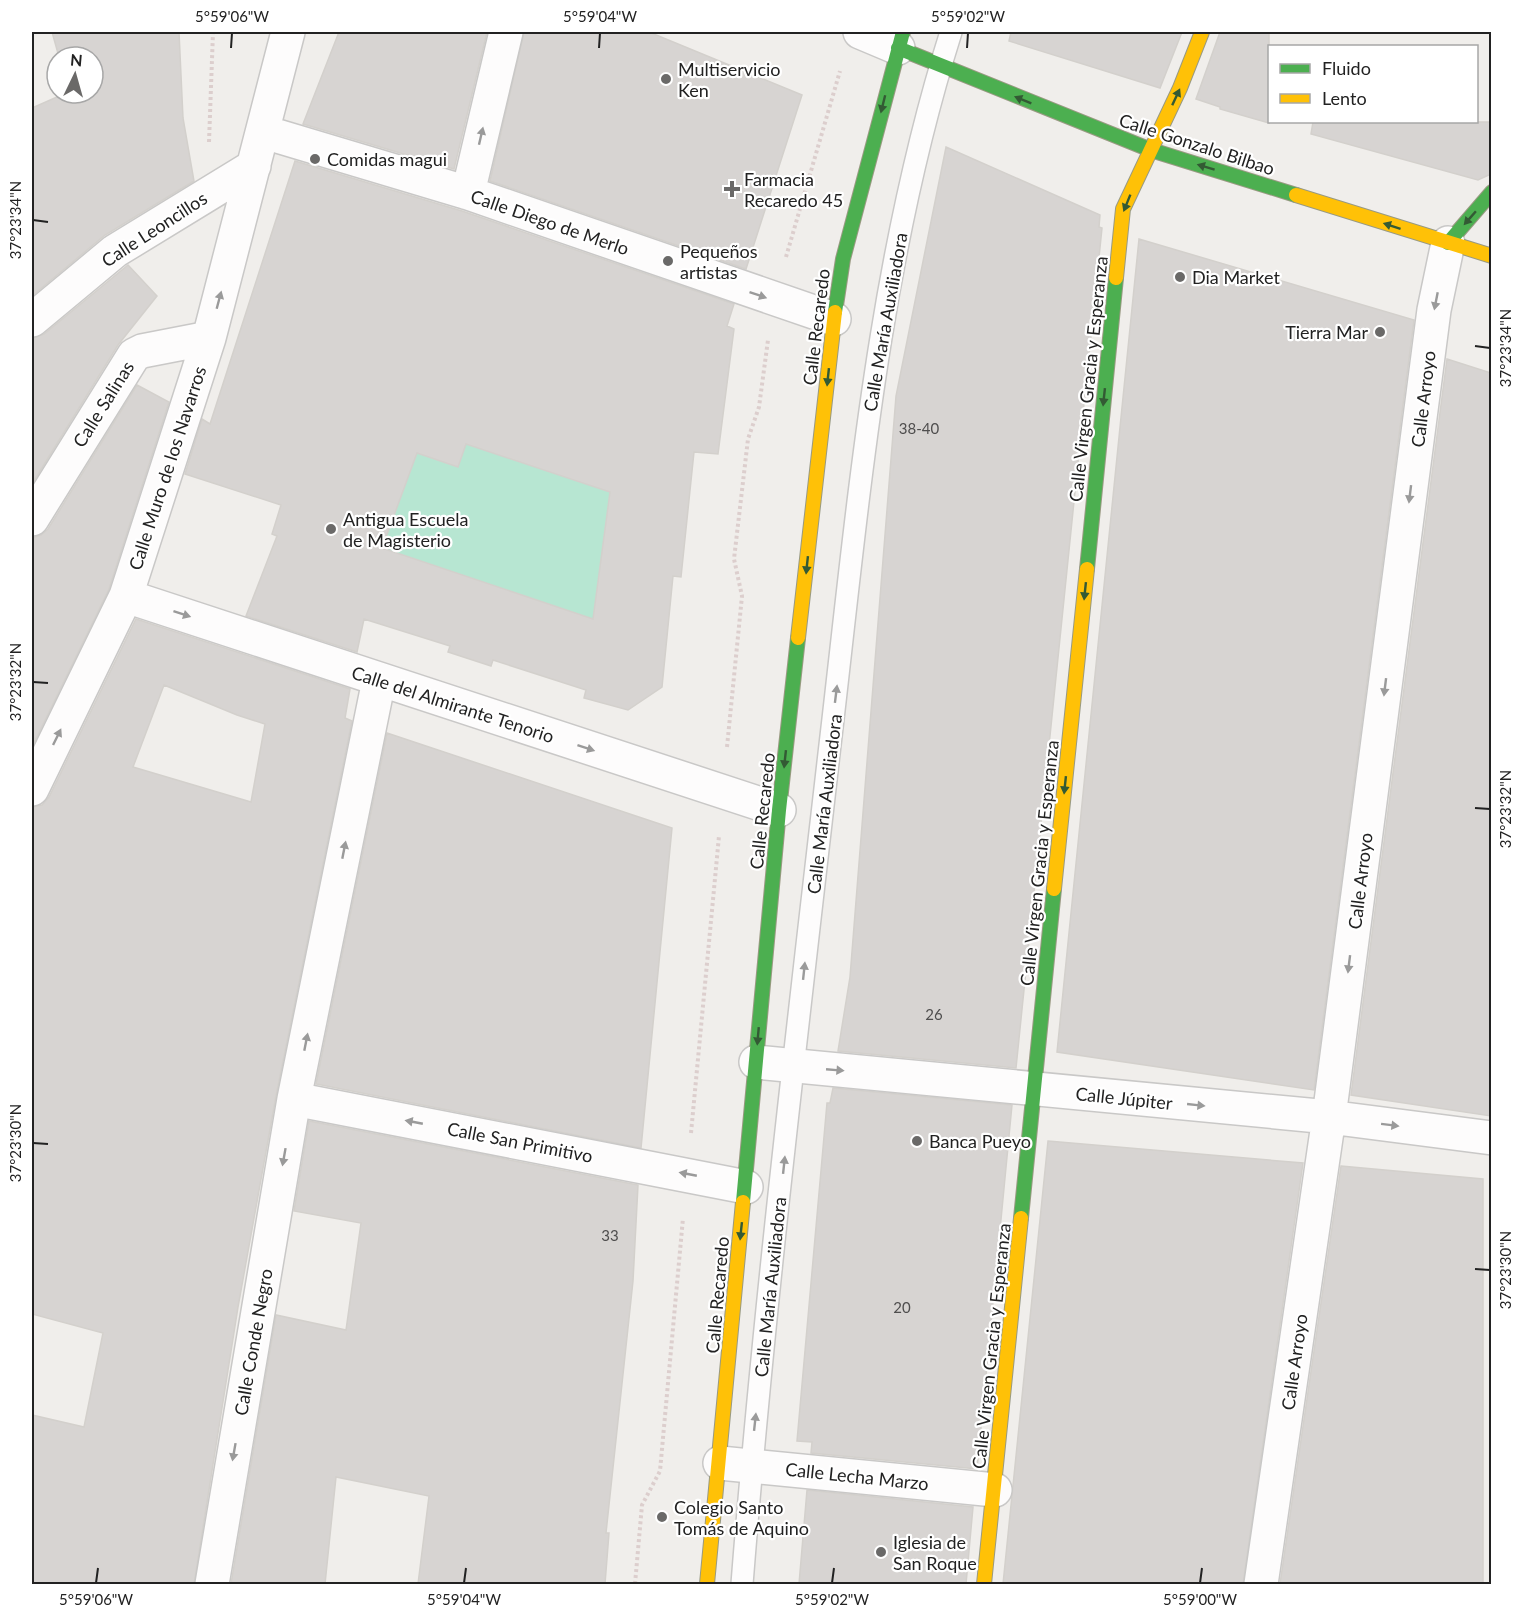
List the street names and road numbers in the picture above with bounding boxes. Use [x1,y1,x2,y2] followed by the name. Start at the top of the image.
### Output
[1116,108,1278,180] street label: Calle Gonzalo Bilbao
[468,185,632,259] street label: Calle Diego de Merlo
[97,187,211,271] street label: Calle Leoncillos
[858,231,912,413] street label: Calle María Auxiliadora
[1064,255,1112,503] street label: Calle Virgen Gracia y Esperanza
[798,267,834,387] street label: Calle Recaredo
[1406,350,1440,448] street label: Calle Arroyo
[68,357,138,451] street label: Calle Salinas
[124,363,210,573] street label: Calle Muro de los Navarros
[349,661,557,747] street label: Calle del Almirante Tenorio
[802,713,846,895] street label: Calle María Auxiliadora
[1015,739,1063,987] street label: Calle Virgen Gracia y Esperanza
[745,752,779,870] street label: Calle Recaredo
[1343,832,1377,930] street label: Calle Arroyo
[1074,1082,1174,1114] street label: Calle Júpiter
[445,1117,595,1167] street label: Calle San Primitivo
[750,1196,790,1378] street label: Calle María Auxiliadora
[967,1222,1015,1470] street label: Calle Virgen Gracia y Esperanza
[701,1236,733,1354] street label: Calle Recaredo
[229,1267,277,1417] street label: Calle Conde Negro
[1276,1312,1312,1412] street label: Calle Arroyo
[784,1458,930,1494] street label: Calle Lecha Marzo

